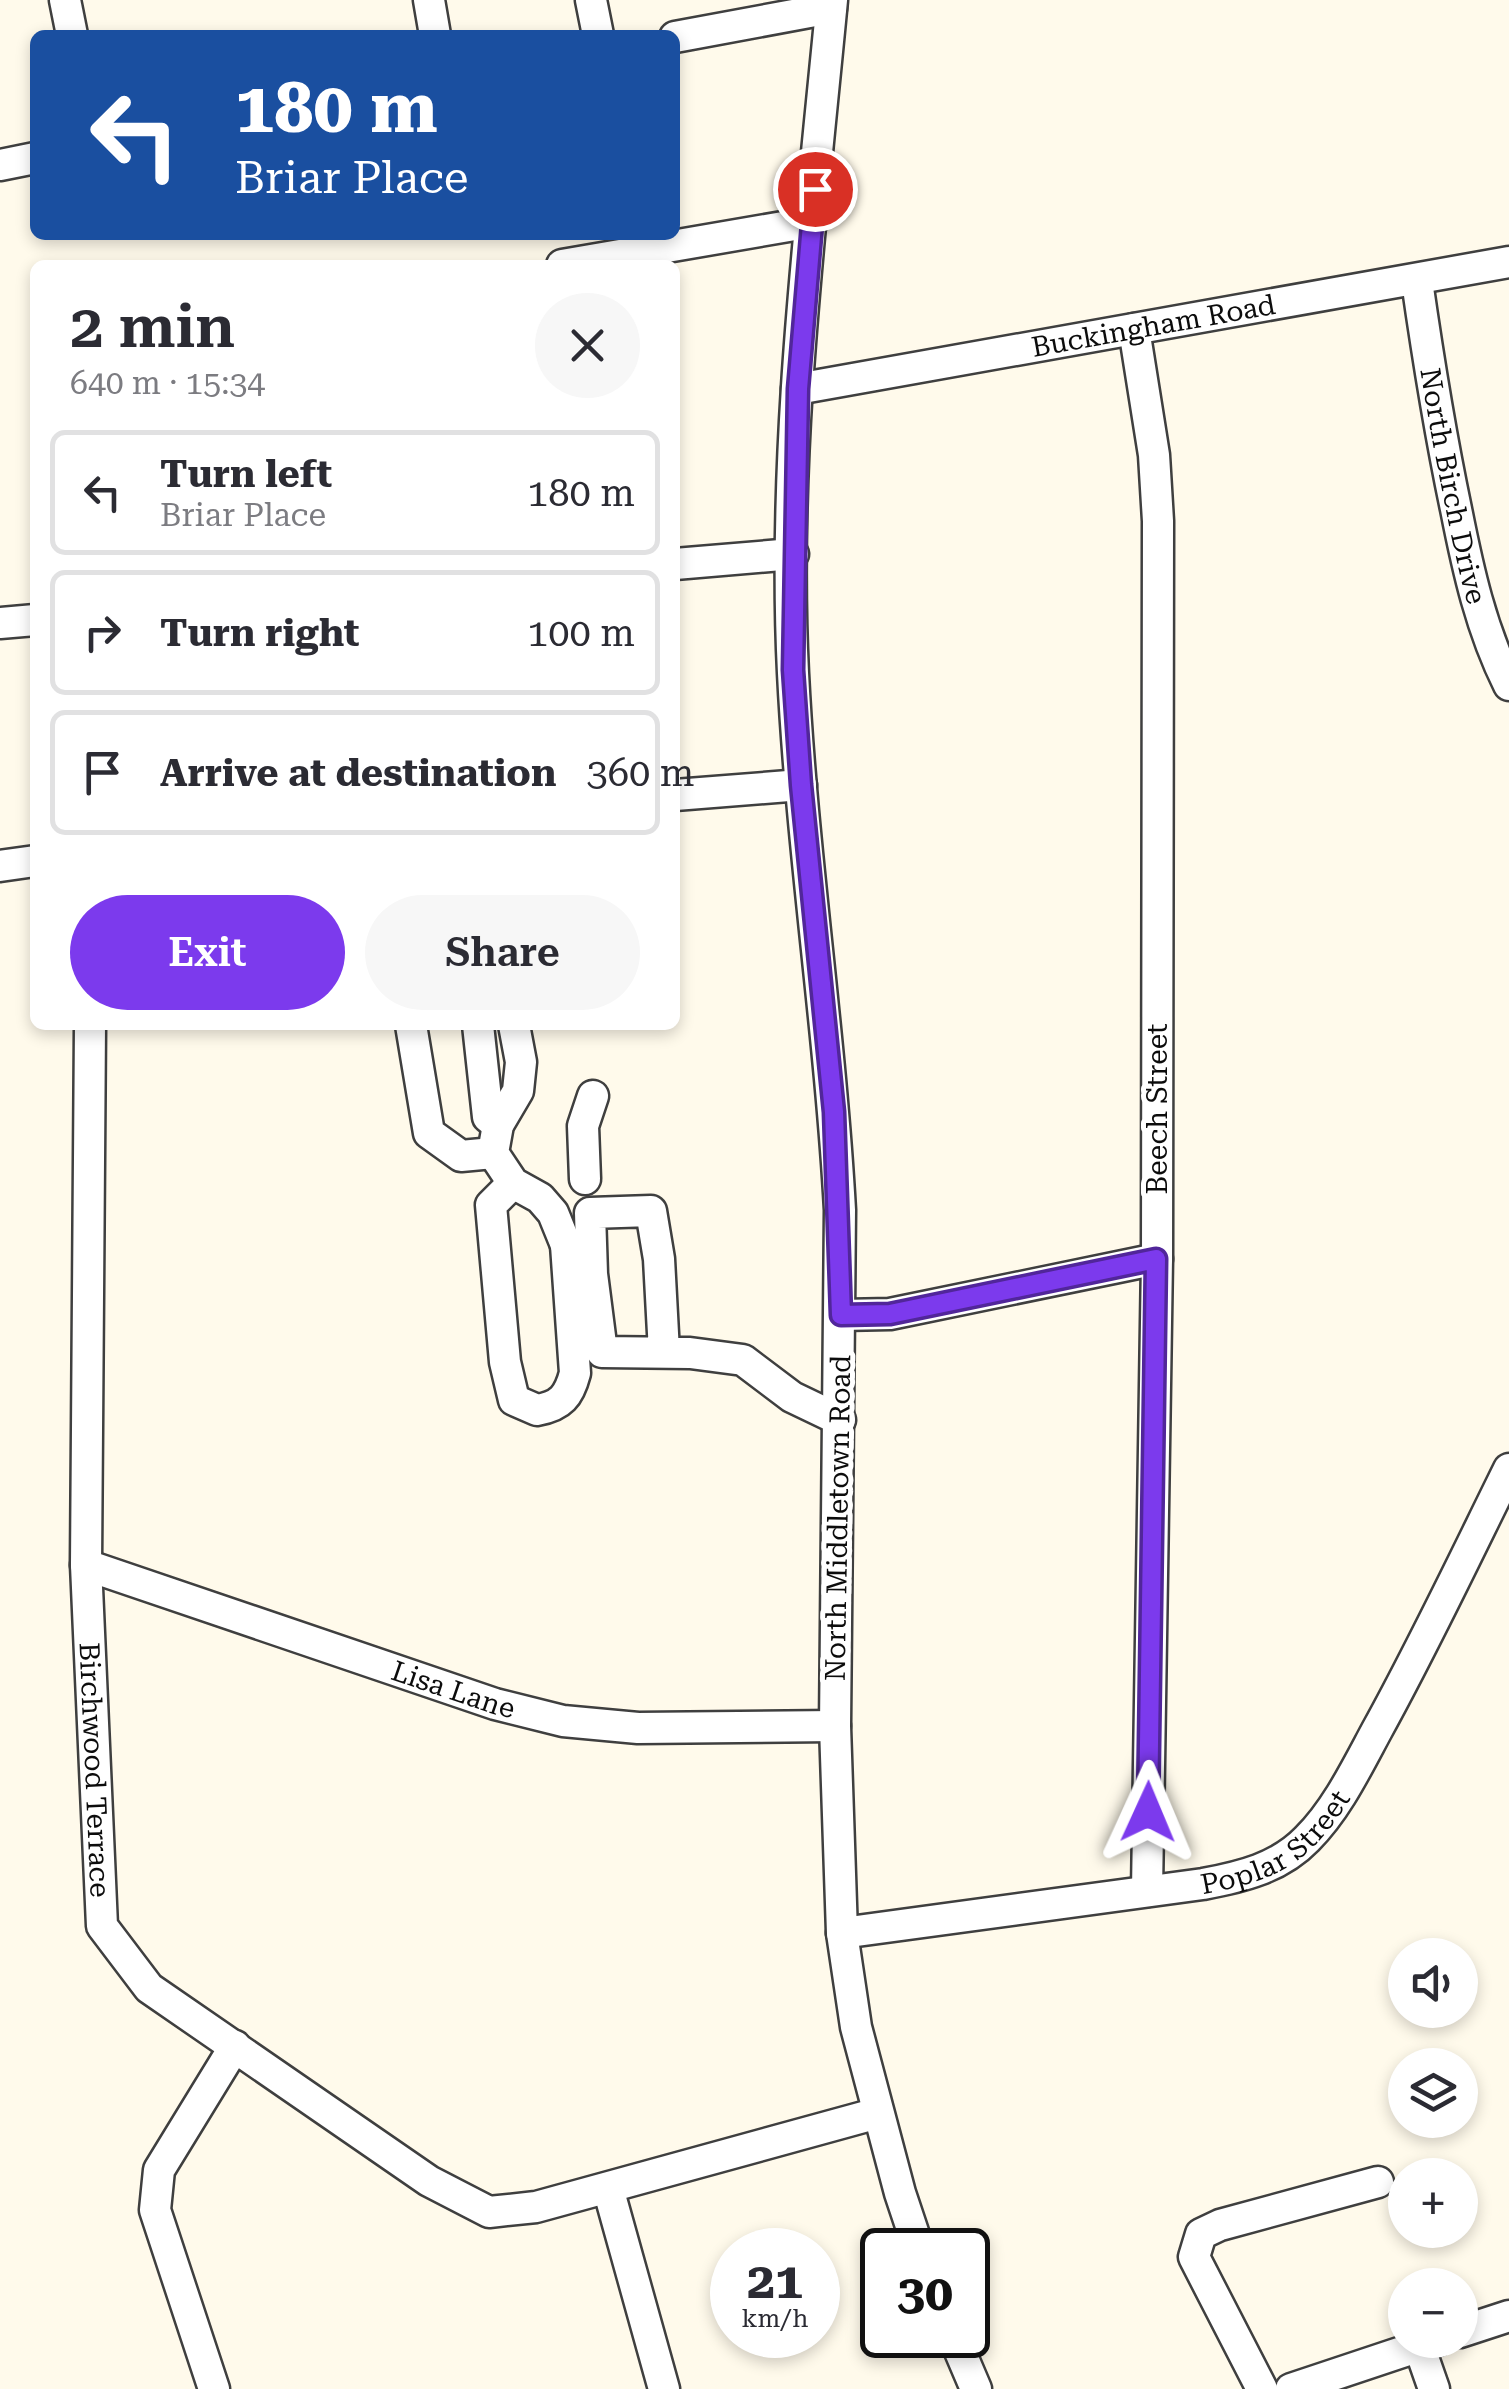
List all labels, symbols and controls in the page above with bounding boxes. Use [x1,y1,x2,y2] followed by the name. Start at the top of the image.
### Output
[235,67,438,149] text: 180 m
[70,70,200,200] icon: left
[773,147,858,232] pin
[235,151,469,204] text: Briar Place
[788,162,843,217] icon: arrive
[1029,287,1278,363] street label: Buckingham Road
[70,291,235,362] text: 2 min
[535,293,640,398] button: close
[70,364,265,402] text: 640 m · 15:34
[1414,366,1494,607] street label: North Birch Drive
[160,452,332,496] text: Turn left
[75,465,130,520] icon: left
[527,471,635,515] text: 180 m
[160,496,326,534] text: Briar Place
[75,605,130,660] icon: right
[160,611,359,655] text: Turn right
[527,611,635,655] text: 100 m
[75,745,130,800] icon: arrive
[160,751,556,795] text: Arrive at destination
[586,751,695,795] text: 360 m
[70,895,345,1010] button: Exit
[365,895,640,1010] button: Share
[1141,1023,1174,1195] street label: Beech Street
[819,1355,857,1681] street label: North Middletown Road
[73,1641,117,1898] street label: Birchwood Terrace
[387,1654,518,1725] street label: Lisa Lane
[1096,1760,1200,1864] position arrow
[1198,1784,1356,1901] street label: Poplar Street
[1388,1938,1478,2358] map controls
[1388,1938,1478,2028] button: sound
[1388,2048,1478,2138] button: layers
[1388,2158,1478,2248] button: +
[860,2228,990,2358] speed limit sign: 30
[747,2252,803,2310] text: 21
[1388,2268,1478,2358] button: −
[742,2304,808,2333] text: km/h

